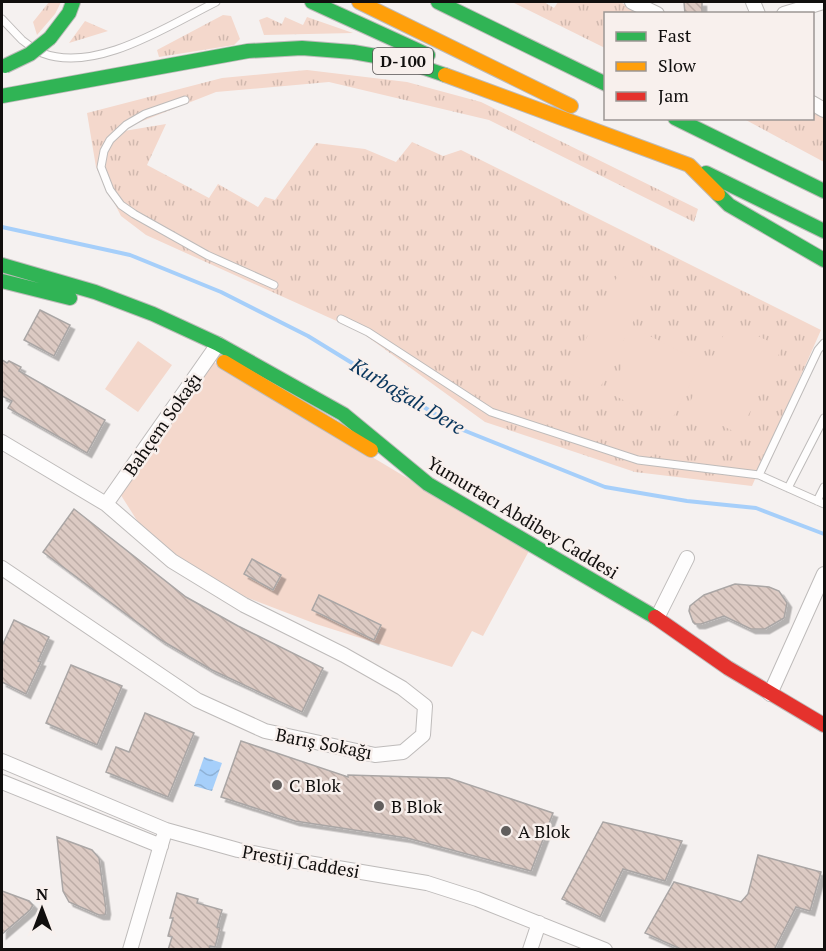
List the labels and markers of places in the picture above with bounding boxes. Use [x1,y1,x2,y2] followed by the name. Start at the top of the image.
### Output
[289,773,341,797] place label: C Blok
[270,778,284,792] marker: C Blok
[391,794,443,818] place label: B Blok
[372,799,386,813] marker: B Blok
[518,819,571,843] place label: A Blok
[499,824,513,838] marker: A Blok

